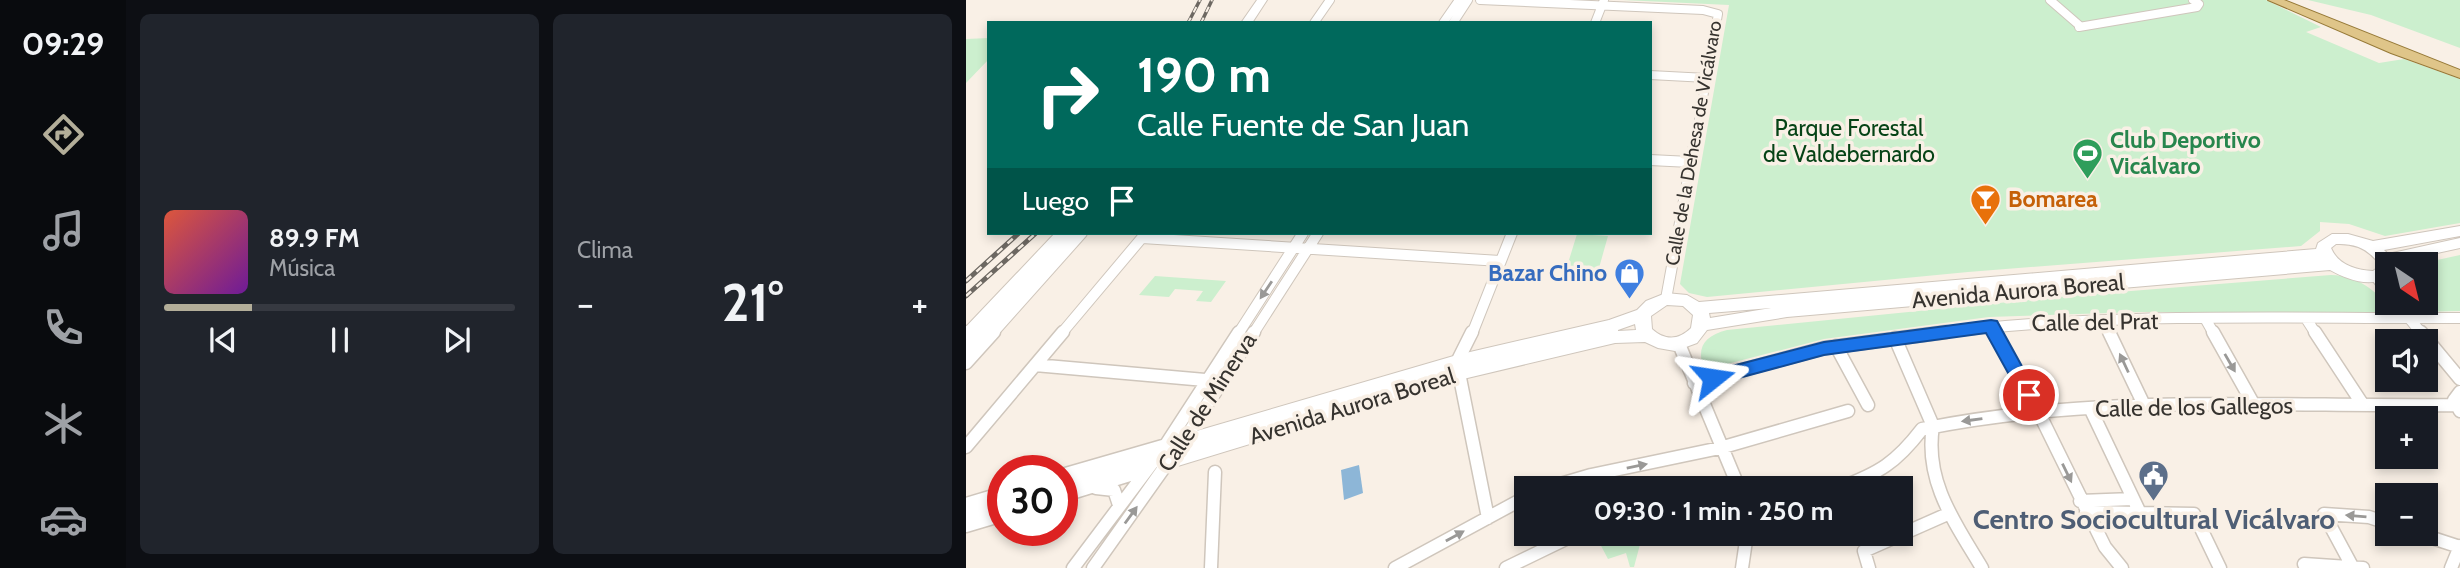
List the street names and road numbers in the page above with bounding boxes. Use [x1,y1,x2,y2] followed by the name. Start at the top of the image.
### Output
[1661,19,1726,267] street label: Calle de la Dehesa de Vicálvaro
[1910,268,2126,314] street label: Avenida Aurora Boreal
[2031,307,2159,337] street label: Calle del Prat
[1152,327,1262,477] street label: Calle de Minerva
[1246,361,1459,451] street label: Avenida Aurora Boreal
[2095,391,2293,423] street label: Calle de los Gallegos

